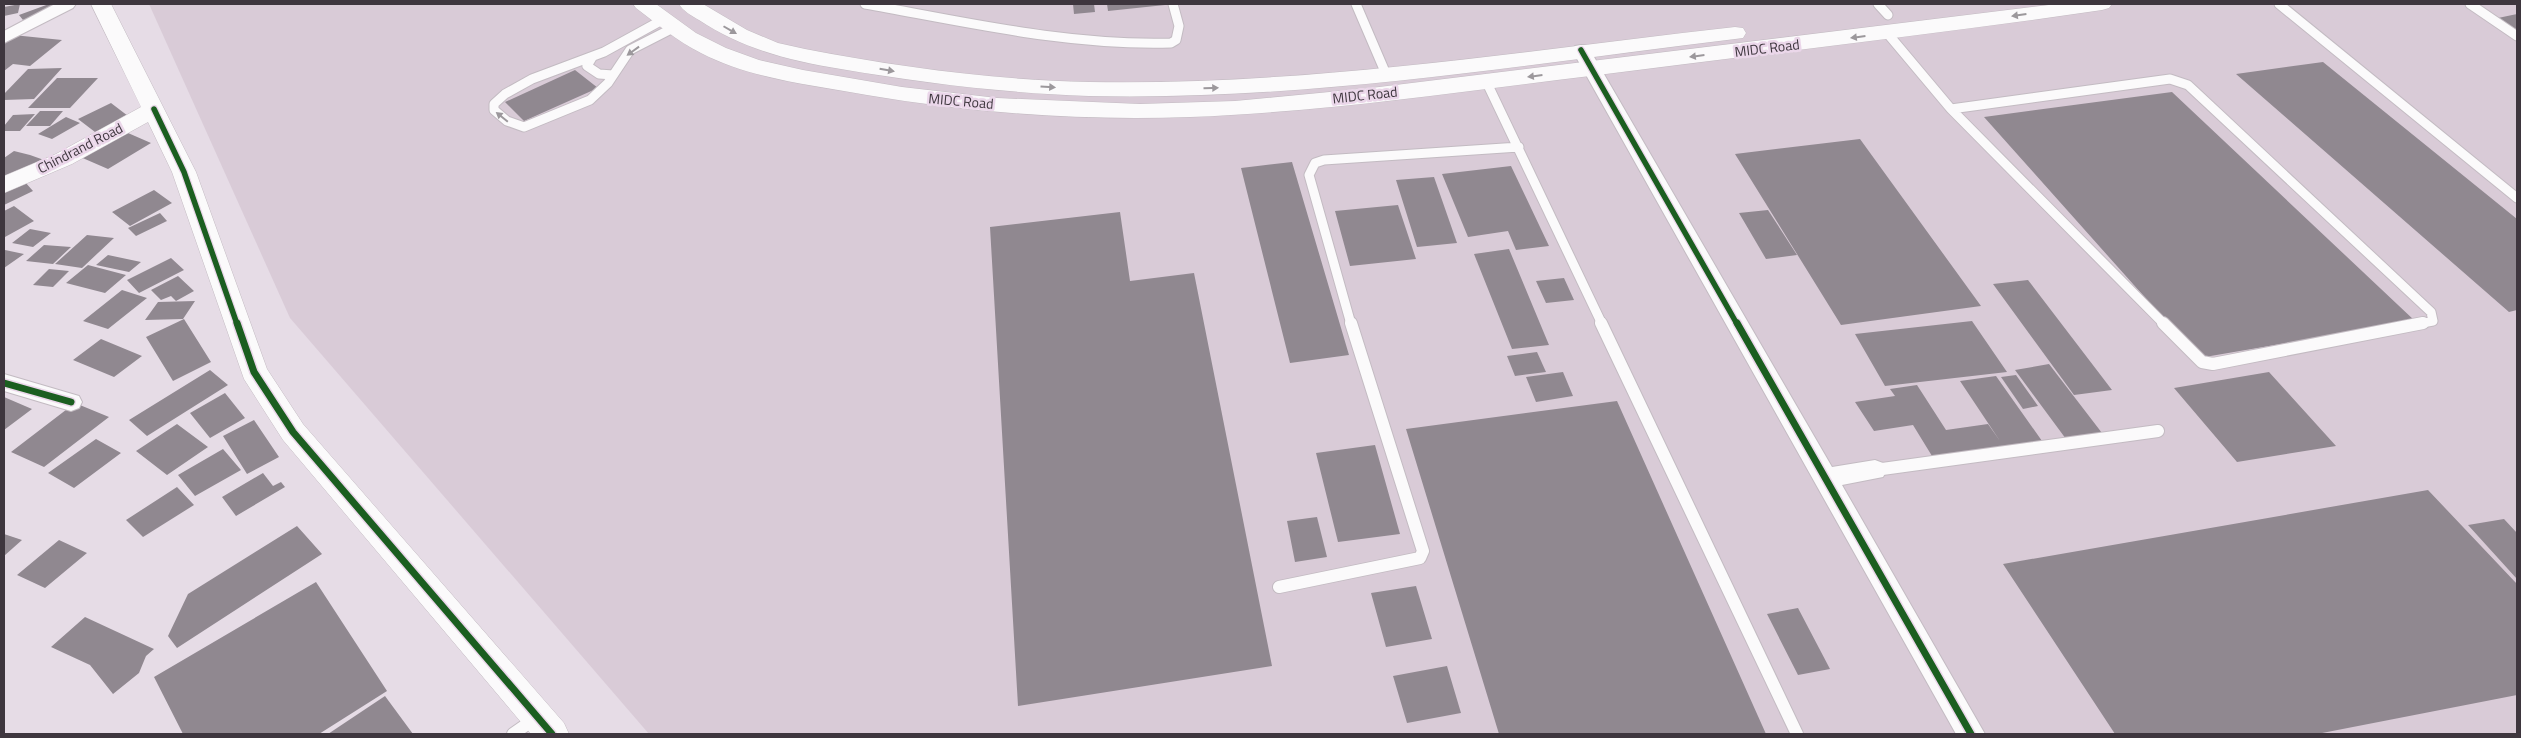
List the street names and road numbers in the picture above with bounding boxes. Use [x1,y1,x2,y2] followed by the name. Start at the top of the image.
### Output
[1733,33,1801,62] street label: MIDC Road
[1331,81,1398,108] street label: MIDC Road
[928,87,994,114] street label: MIDC Road
[33,117,126,178] street label: Chindrand Road

